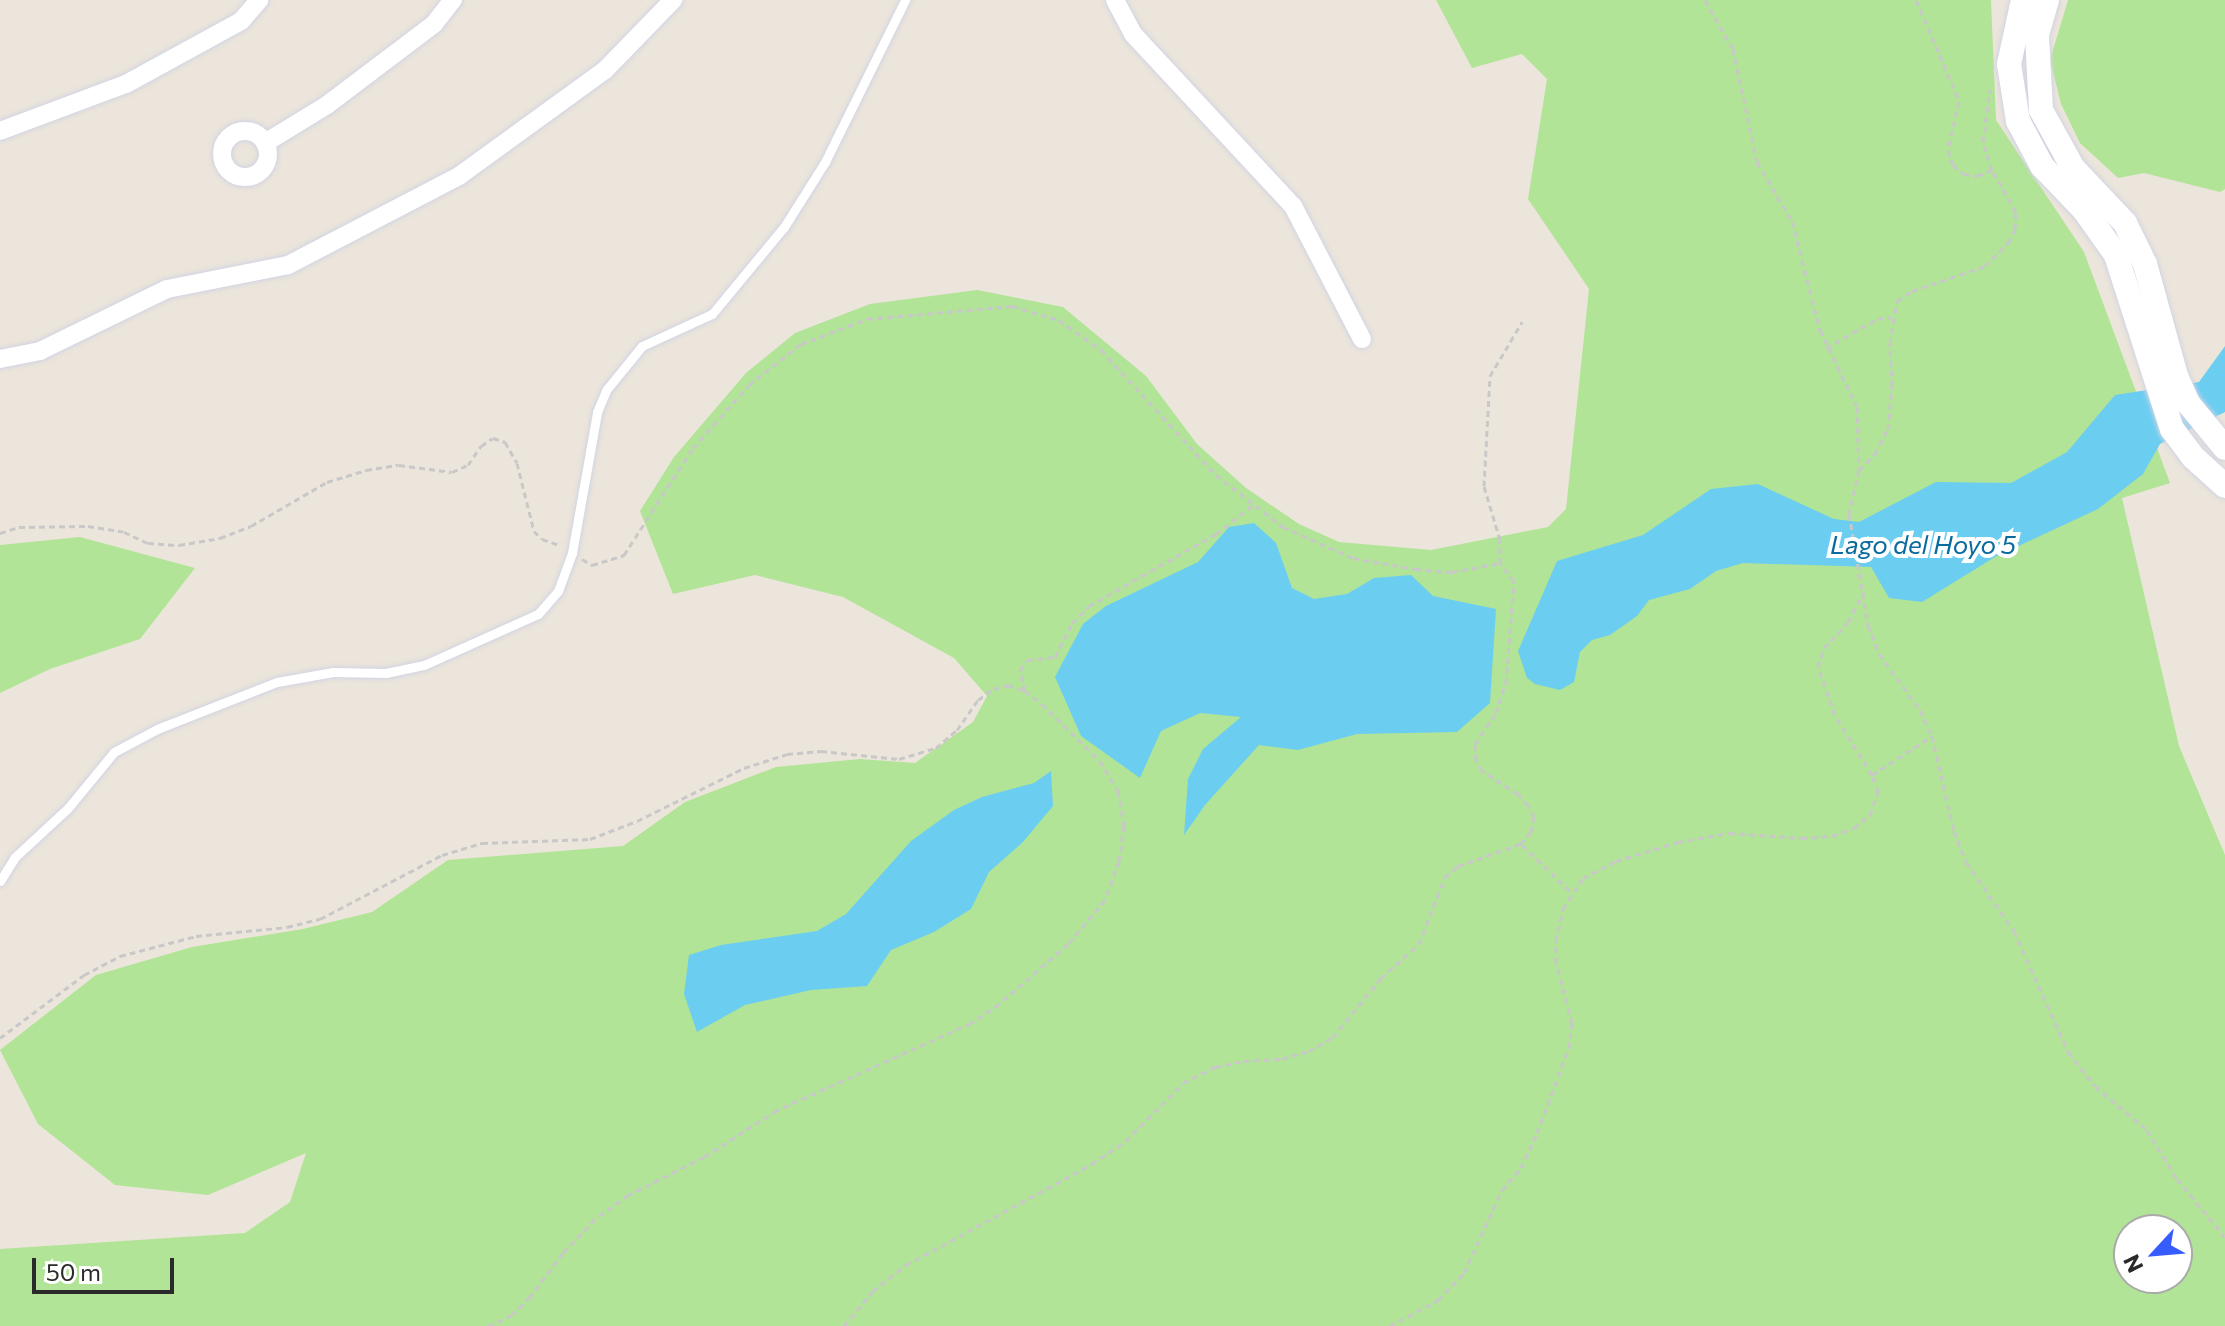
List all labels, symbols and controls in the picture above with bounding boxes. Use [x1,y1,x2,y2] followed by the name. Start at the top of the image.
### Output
[1830,528,2016,560] water label: Lago del Hoyo 5
[2113,1214,2193,1294] north arrow
[36,1242,178,1292] scale bar
[2117,1251,2149,1277] text: N
[46,1257,101,1286] text: 50 m

